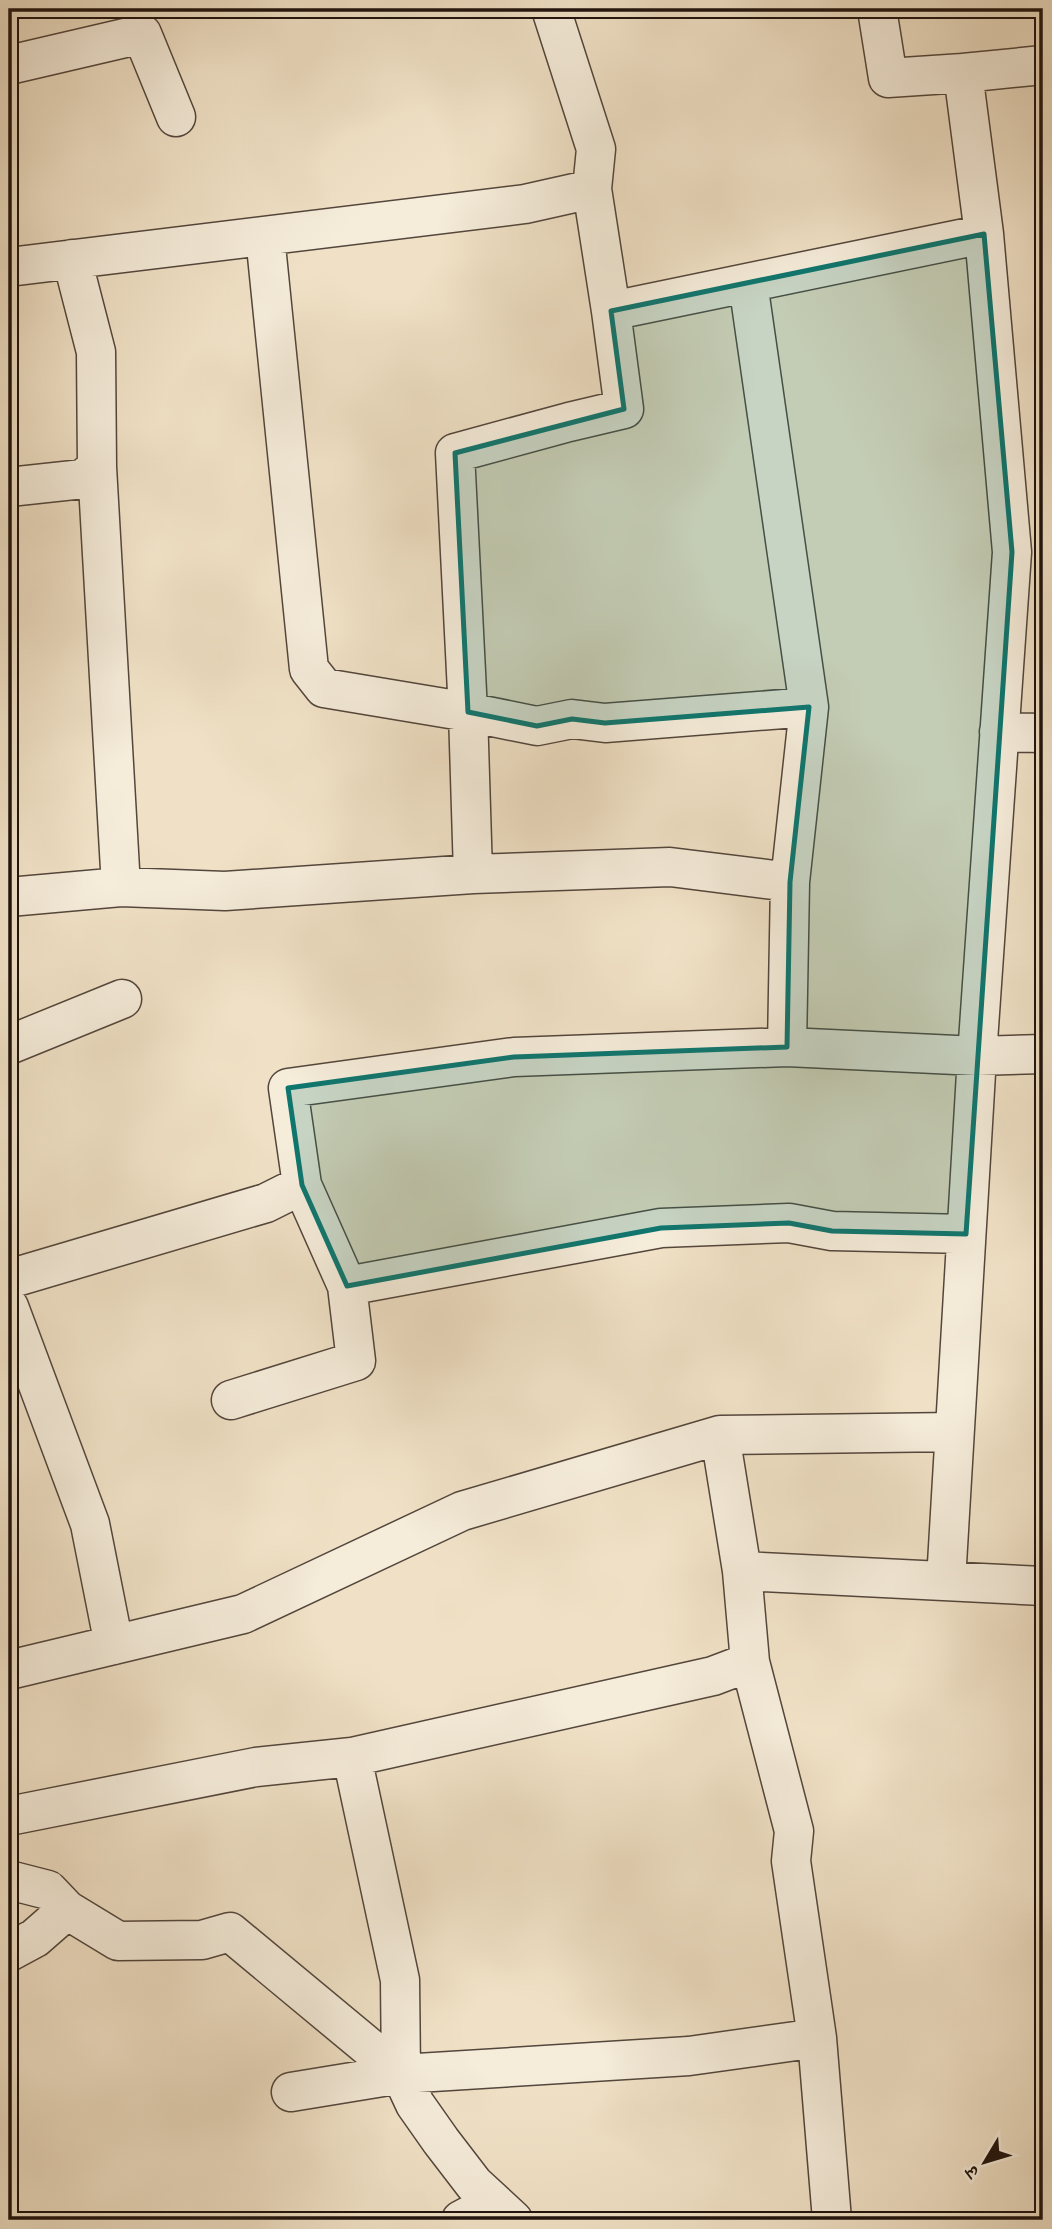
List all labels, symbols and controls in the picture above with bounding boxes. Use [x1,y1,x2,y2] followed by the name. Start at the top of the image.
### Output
[950,2128,1020,2198] north arrow
[959,2160,985,2185] text: उ

